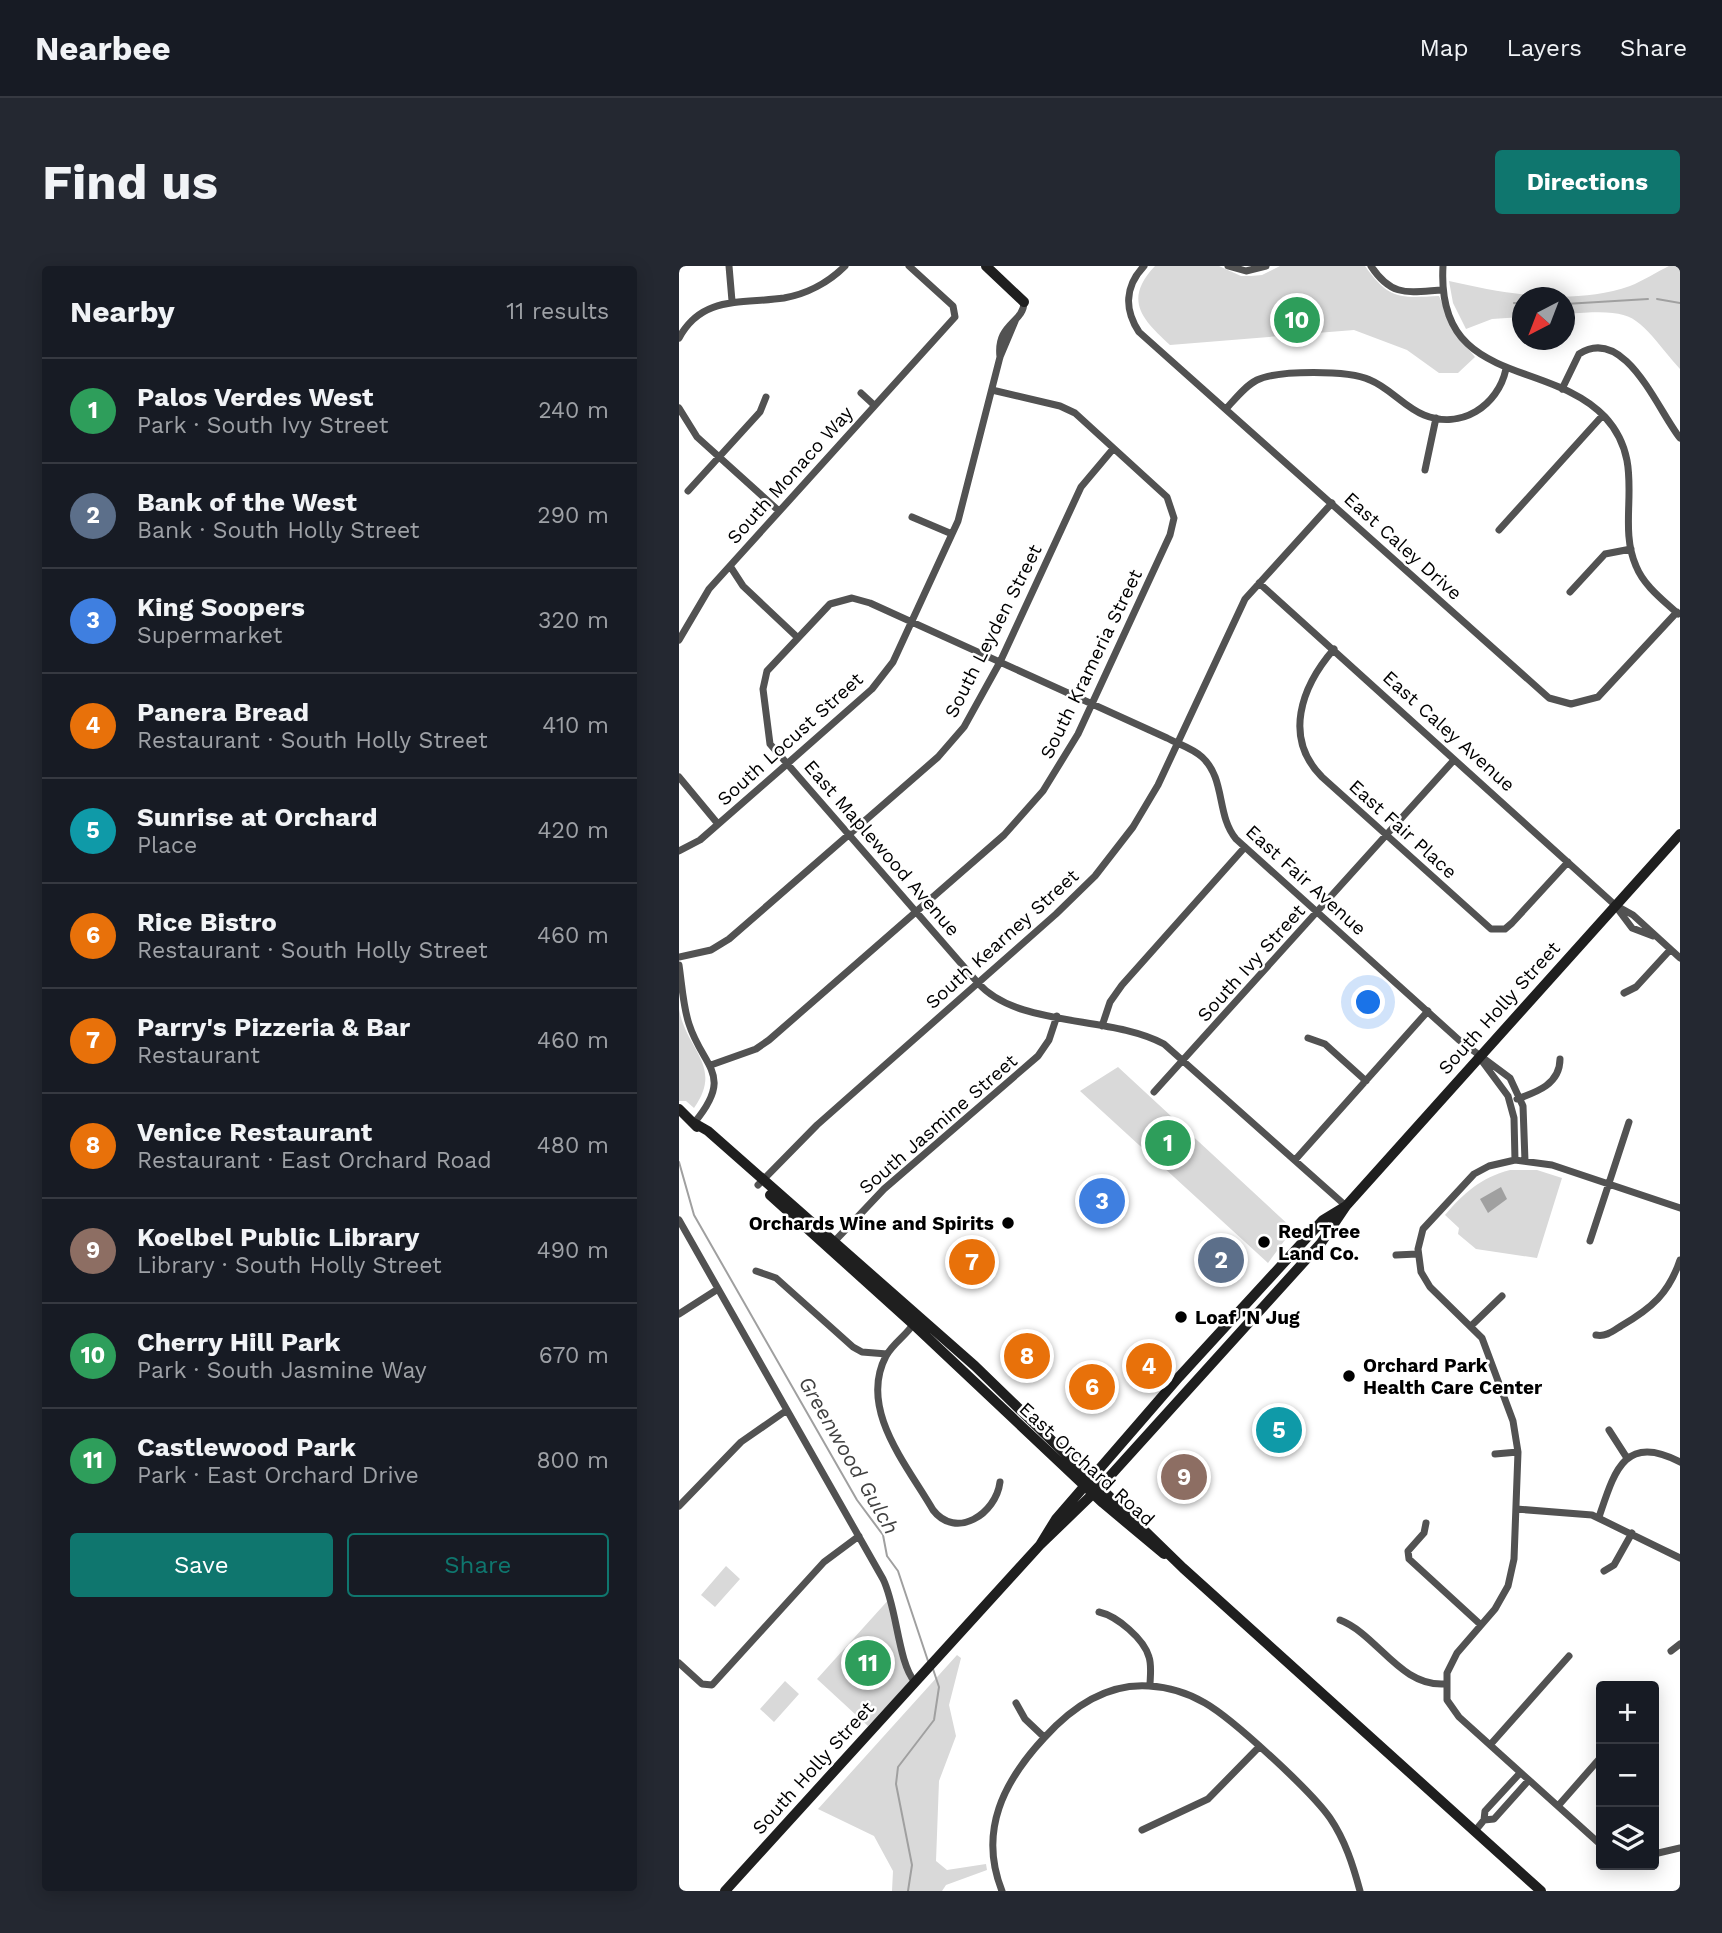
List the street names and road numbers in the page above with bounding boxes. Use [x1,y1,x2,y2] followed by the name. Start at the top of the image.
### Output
[722,401,858,548] street label: South Monaco Way
[1339,487,1467,605] street label: East Caley Drive
[939,541,1047,721] street label: South Leyden Street
[1035,565,1147,763] street label: South Krameria Street
[1378,666,1520,796] street label: East Caley Avenue
[712,668,868,810] street label: South Locust Street
[799,755,965,941] street label: East Maplewood Avenue
[1344,775,1462,883] street label: East Fair Place
[1241,820,1371,940] street label: East Fair Avenue
[921,864,1083,1014] street label: South Kearney Street
[1192,900,1310,1026] street label: South Ivy Street
[1433,937,1565,1079] street label: South Holly Street
[854,1049,1022,1199] street label: South Jasmine Street
[1015,1397,1159,1531] street label: East Orchard Road
[747,1697,879,1839] street label: South Holly Street

